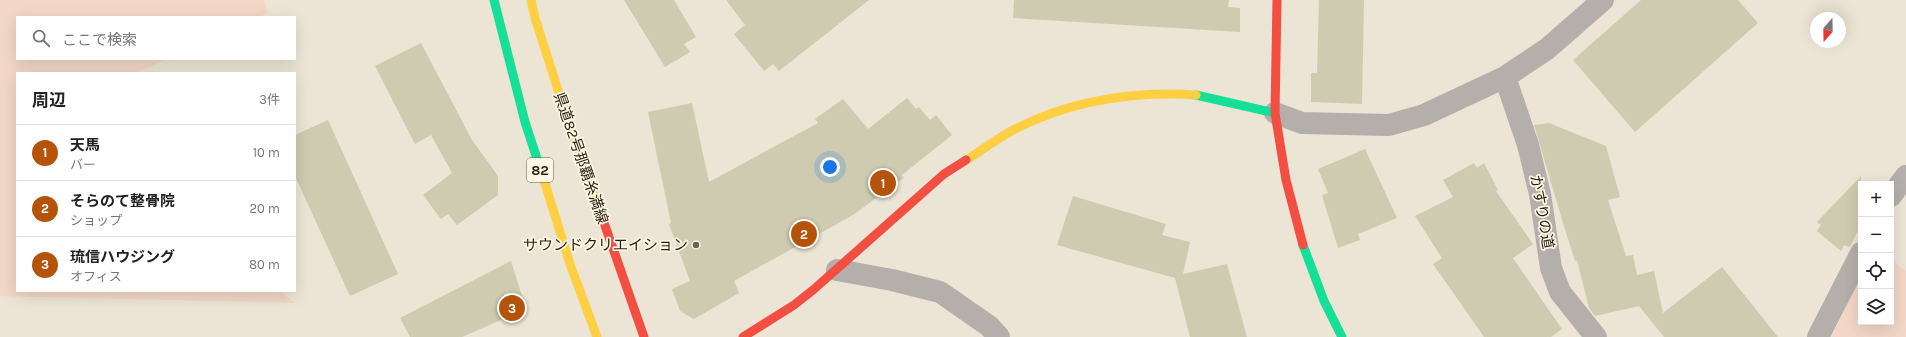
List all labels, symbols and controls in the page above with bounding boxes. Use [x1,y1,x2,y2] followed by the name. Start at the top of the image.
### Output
[1810,12,1846,48] north arrow
[16,16,296,60] search box
[30,27,52,49] icon: search
[62,31,137,49] text: ここで検索
[32,90,66,110] text: 周辺
[550,90,612,226] street label: 県道82号那覇糸満線
[259,92,280,107] text: 3件
[70,136,100,154] text: 天馬
[43,145,47,160] text: 1
[253,145,280,160] text: 10 m
[70,157,96,172] text: バー
[820,157,840,177] your location
[527,158,553,182] road number: 82
[870,168,896,198] pin: 1
[1527,173,1557,251] street label: かすりの道
[1858,181,1894,325] map controls
[1858,181,1894,217] button: +
[70,192,175,210] text: そらのて整骨院
[41,201,49,216] text: 2
[250,201,280,216] text: 20 m
[70,213,122,228] text: ショップ
[1858,217,1894,253] button: −
[791,219,817,249] pin: 2
[523,236,688,254] place label: サウンドクリエイション
[691,240,701,250] marker: サウンドクリエイション
[70,248,175,266] text: 琉信ハウジング
[1858,253,1894,289] button: locate
[41,257,49,272] text: 3
[249,257,280,272] text: 80 m
[70,269,122,284] text: オフィス
[1858,289,1894,325] button: layers
[499,293,525,323] pin: 3

